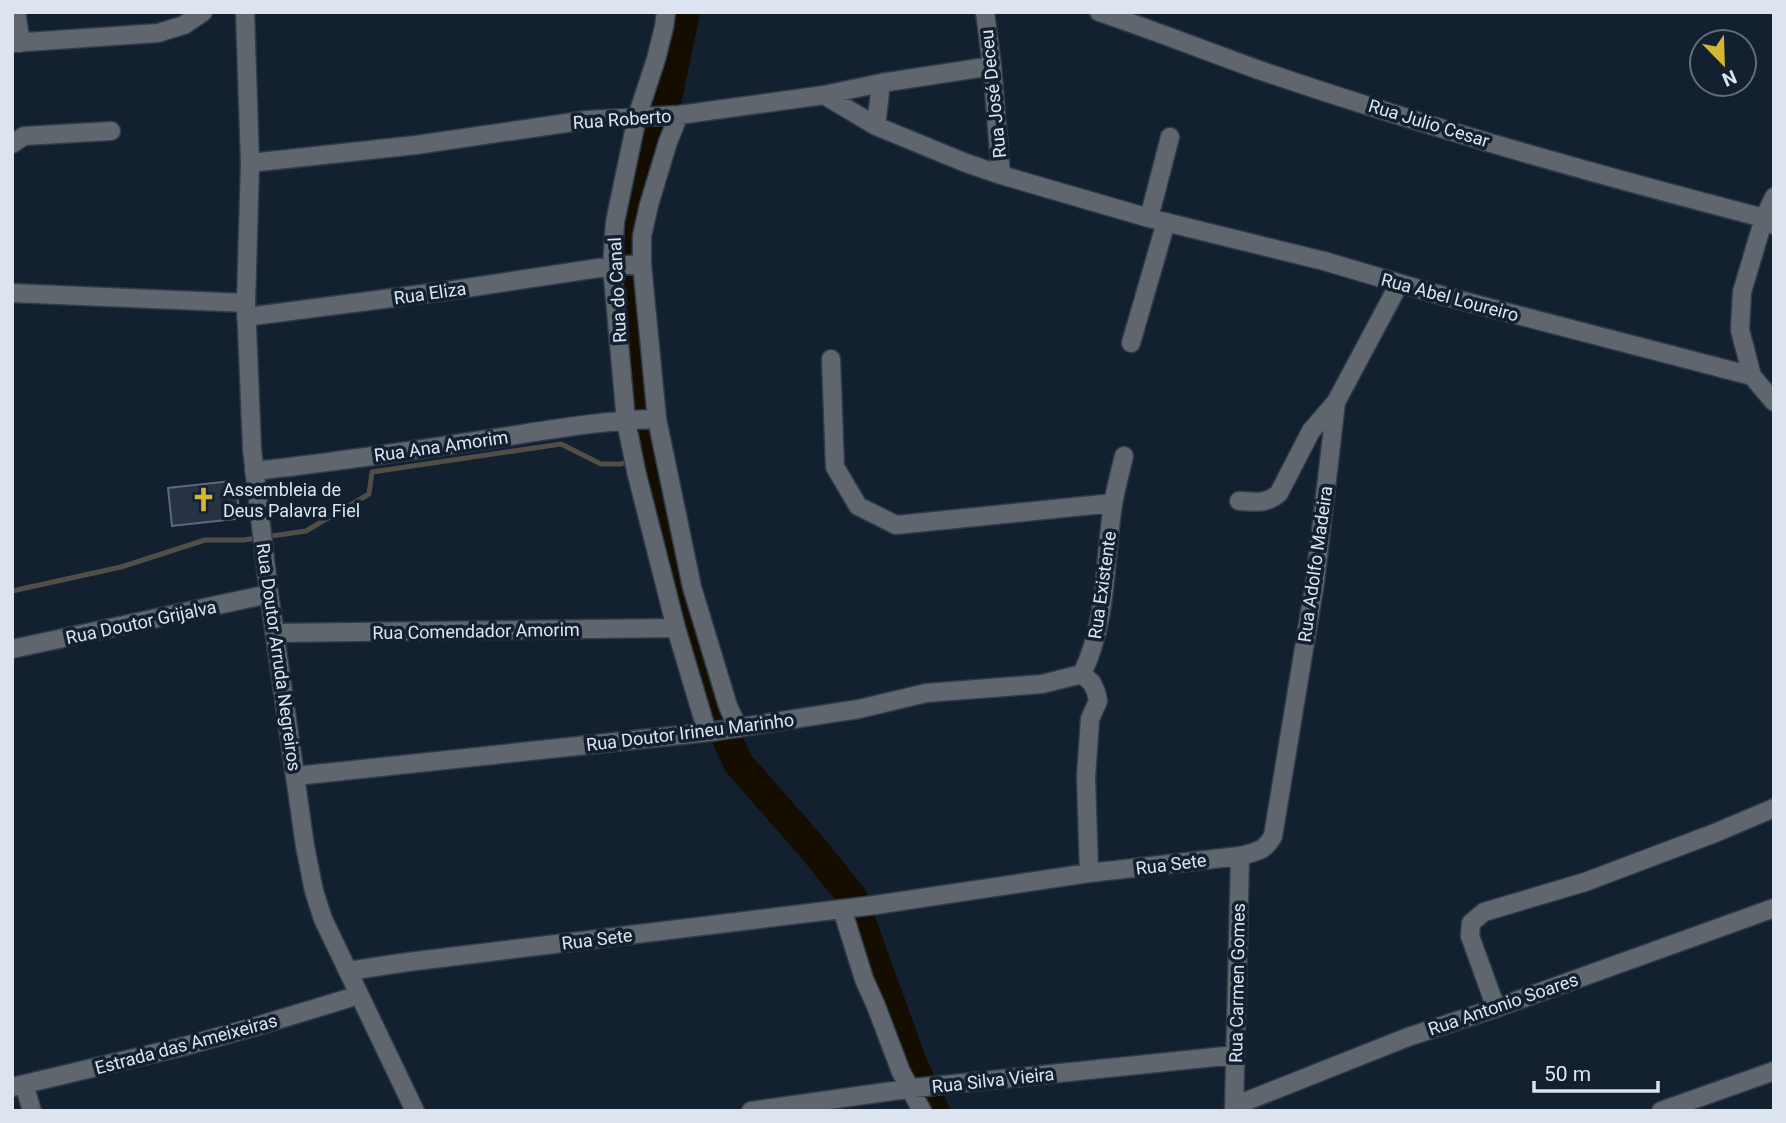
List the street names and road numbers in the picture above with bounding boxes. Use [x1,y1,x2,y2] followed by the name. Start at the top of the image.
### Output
[976,29,1010,159] street label: Rua José Deceu
[1366,95,1492,151] street label: Rua Julio Cesar
[572,105,672,133] street label: Rua Roberto
[604,237,630,343] street label: Rua do Canal
[1379,269,1521,325] street label: Rua Abel Loureiro
[392,278,468,308] street label: Rua Eliza
[373,426,509,466] street label: Rua Ana Amorim
[1294,484,1336,644] street label: Rua Adolfo Madeira
[1084,530,1120,640] street label: Rua Existente
[253,542,305,772] street label: Rua Doutor Arruda Negreiros
[64,596,218,648] street label: Rua Doutor Grijalva
[372,619,580,643] street label: Rua Comendador Amorim
[585,709,795,755] street label: Rua Doutor Irineu Marinho
[1135,849,1207,879] street label: Rua Sete
[1225,903,1249,1063] street label: Rua Carmen Gomes
[561,924,633,954] street label: Rua Sete
[1425,968,1581,1040] street label: Rua Antonio Soares
[92,1010,280,1078] street label: Estrada das Ameixeiras
[931,1063,1055,1097] street label: Rua Silva Vieira

